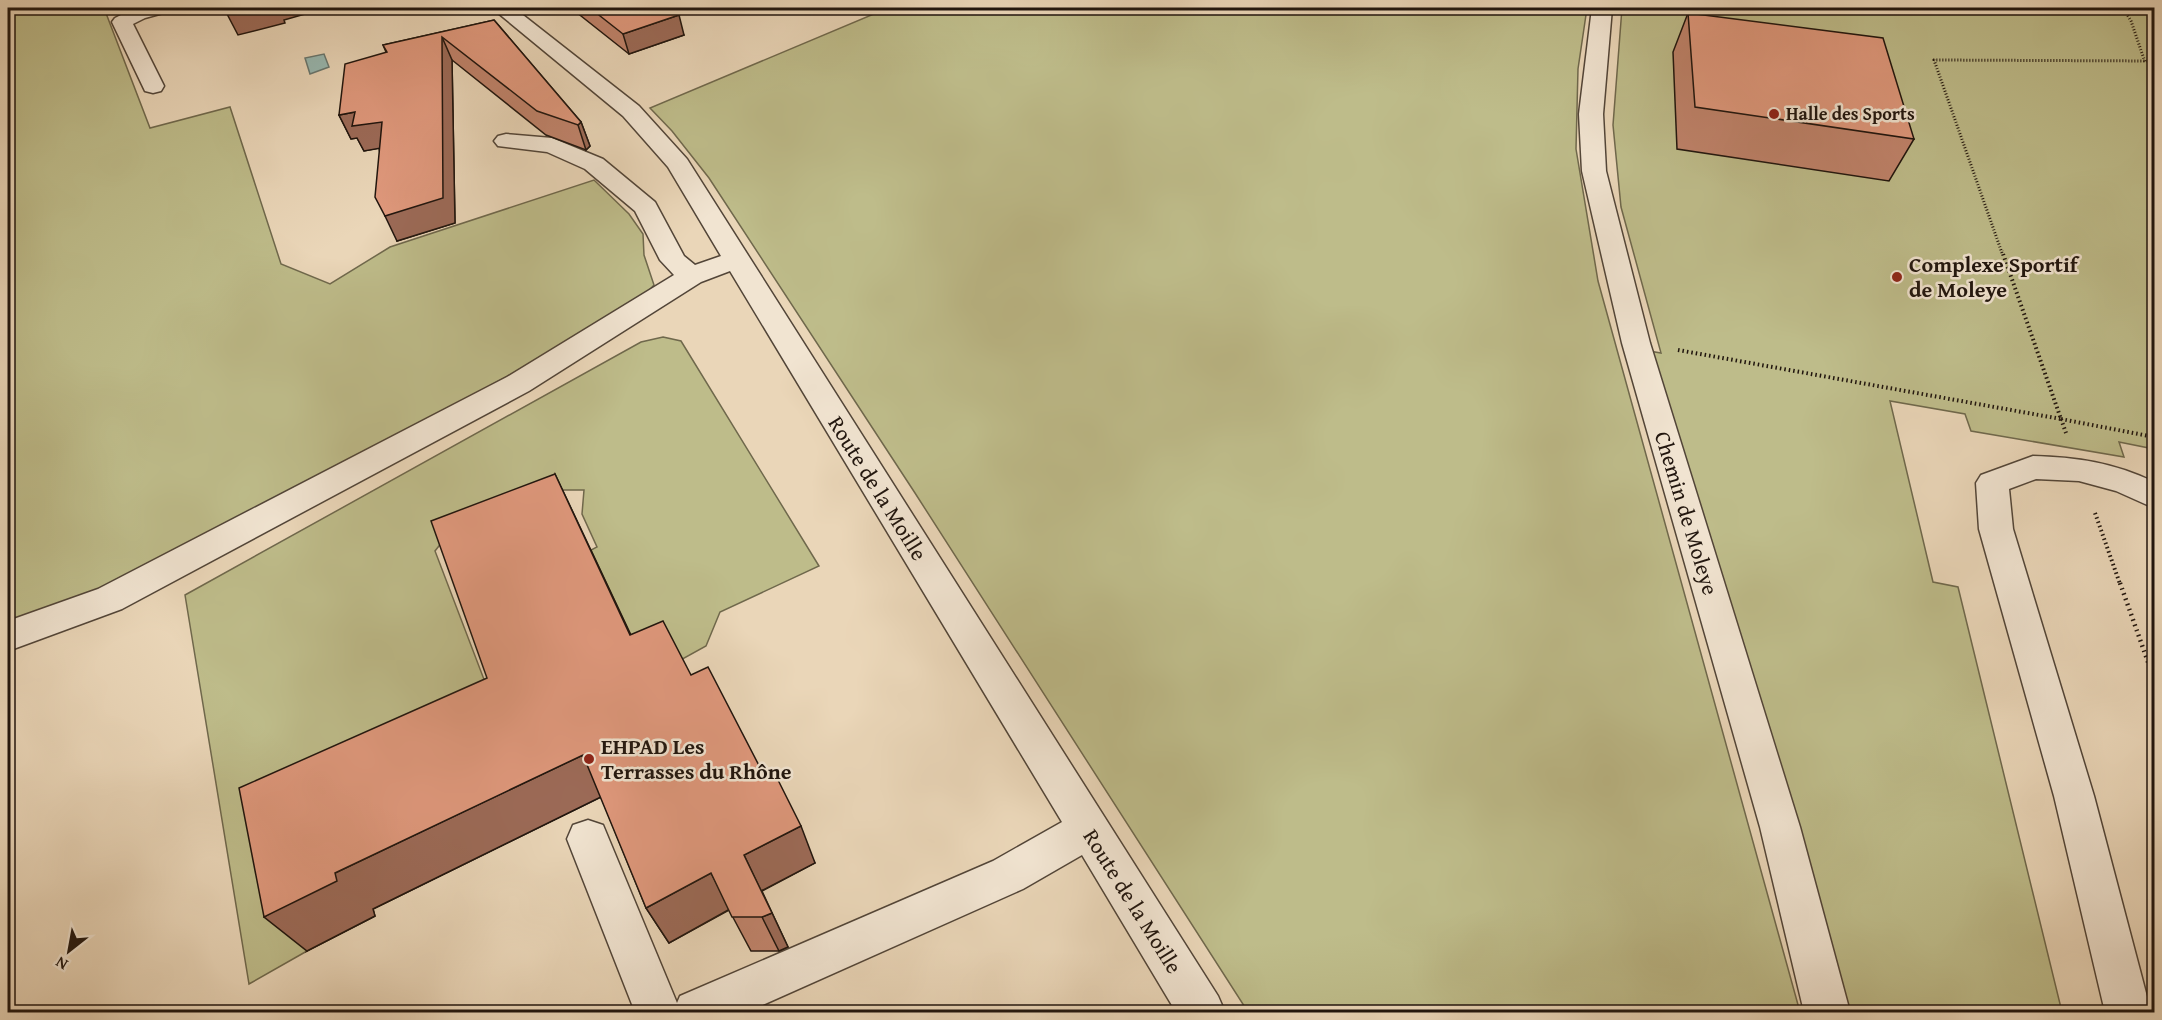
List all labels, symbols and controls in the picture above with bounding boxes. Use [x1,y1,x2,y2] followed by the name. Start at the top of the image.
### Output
[1786,100,1915,127] place label: Halle des Sports
[1767,107,1781,121] marker: Halle des Sports
[1909,248,2080,305] place label: Complexe Sportif de Moleye
[1890,270,1904,284] marker: Complexe Sportif de Moleye
[821,409,935,567] street label: Route de la Moille
[1647,427,1727,599] street label: Chemin de Moleye
[601,730,792,787] place label: EHPAD Les Terrasses du Rhône
[582,752,596,766] marker: EHPAD Les Terrasses du Rhône
[1076,822,1190,980] street label: Route de la Moille
[39,921,99,981] north arrow
[50,951,72,977] text: N

